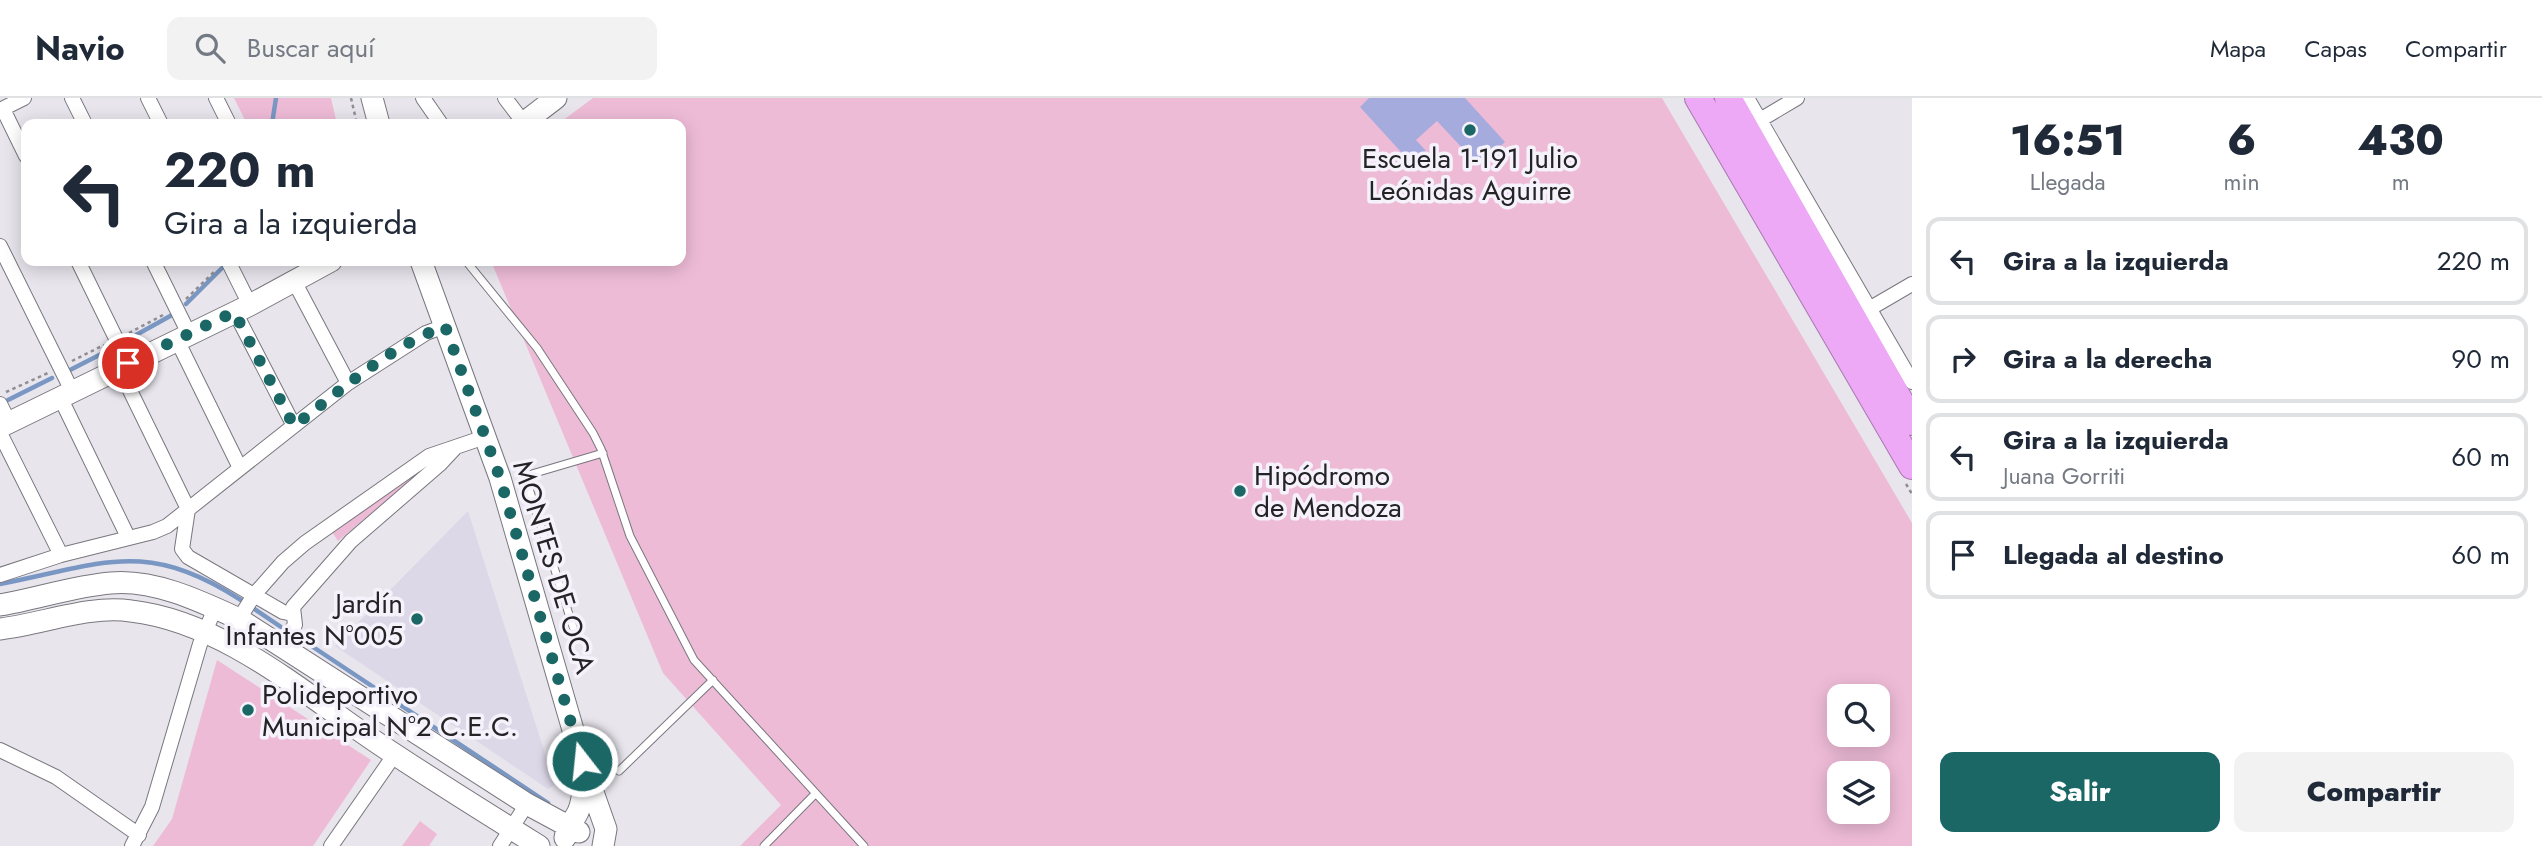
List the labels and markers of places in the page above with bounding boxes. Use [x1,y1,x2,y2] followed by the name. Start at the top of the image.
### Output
[1462,122,1478,138] marker: Escuela 1-191 Julio Leónidas Aguirre
[1362,138,1578,211] place label: Escuela 1-191 Julio Leónidas Aguirre
[98,333,158,393] pin
[1254,455,1402,528] place label: Hipódromo de Mendoza
[1232,483,1248,499] marker: Hipódromo de Mendoza
[226,583,403,656] place label: Jardín Infantes N°005
[409,611,425,627] marker: Jardín Infantes N°005
[262,674,518,747] place label: Polideportivo Municipal N°2 C.E.C.
[240,702,256,718] marker: Polideportivo Municipal N°2 C.E.C.

